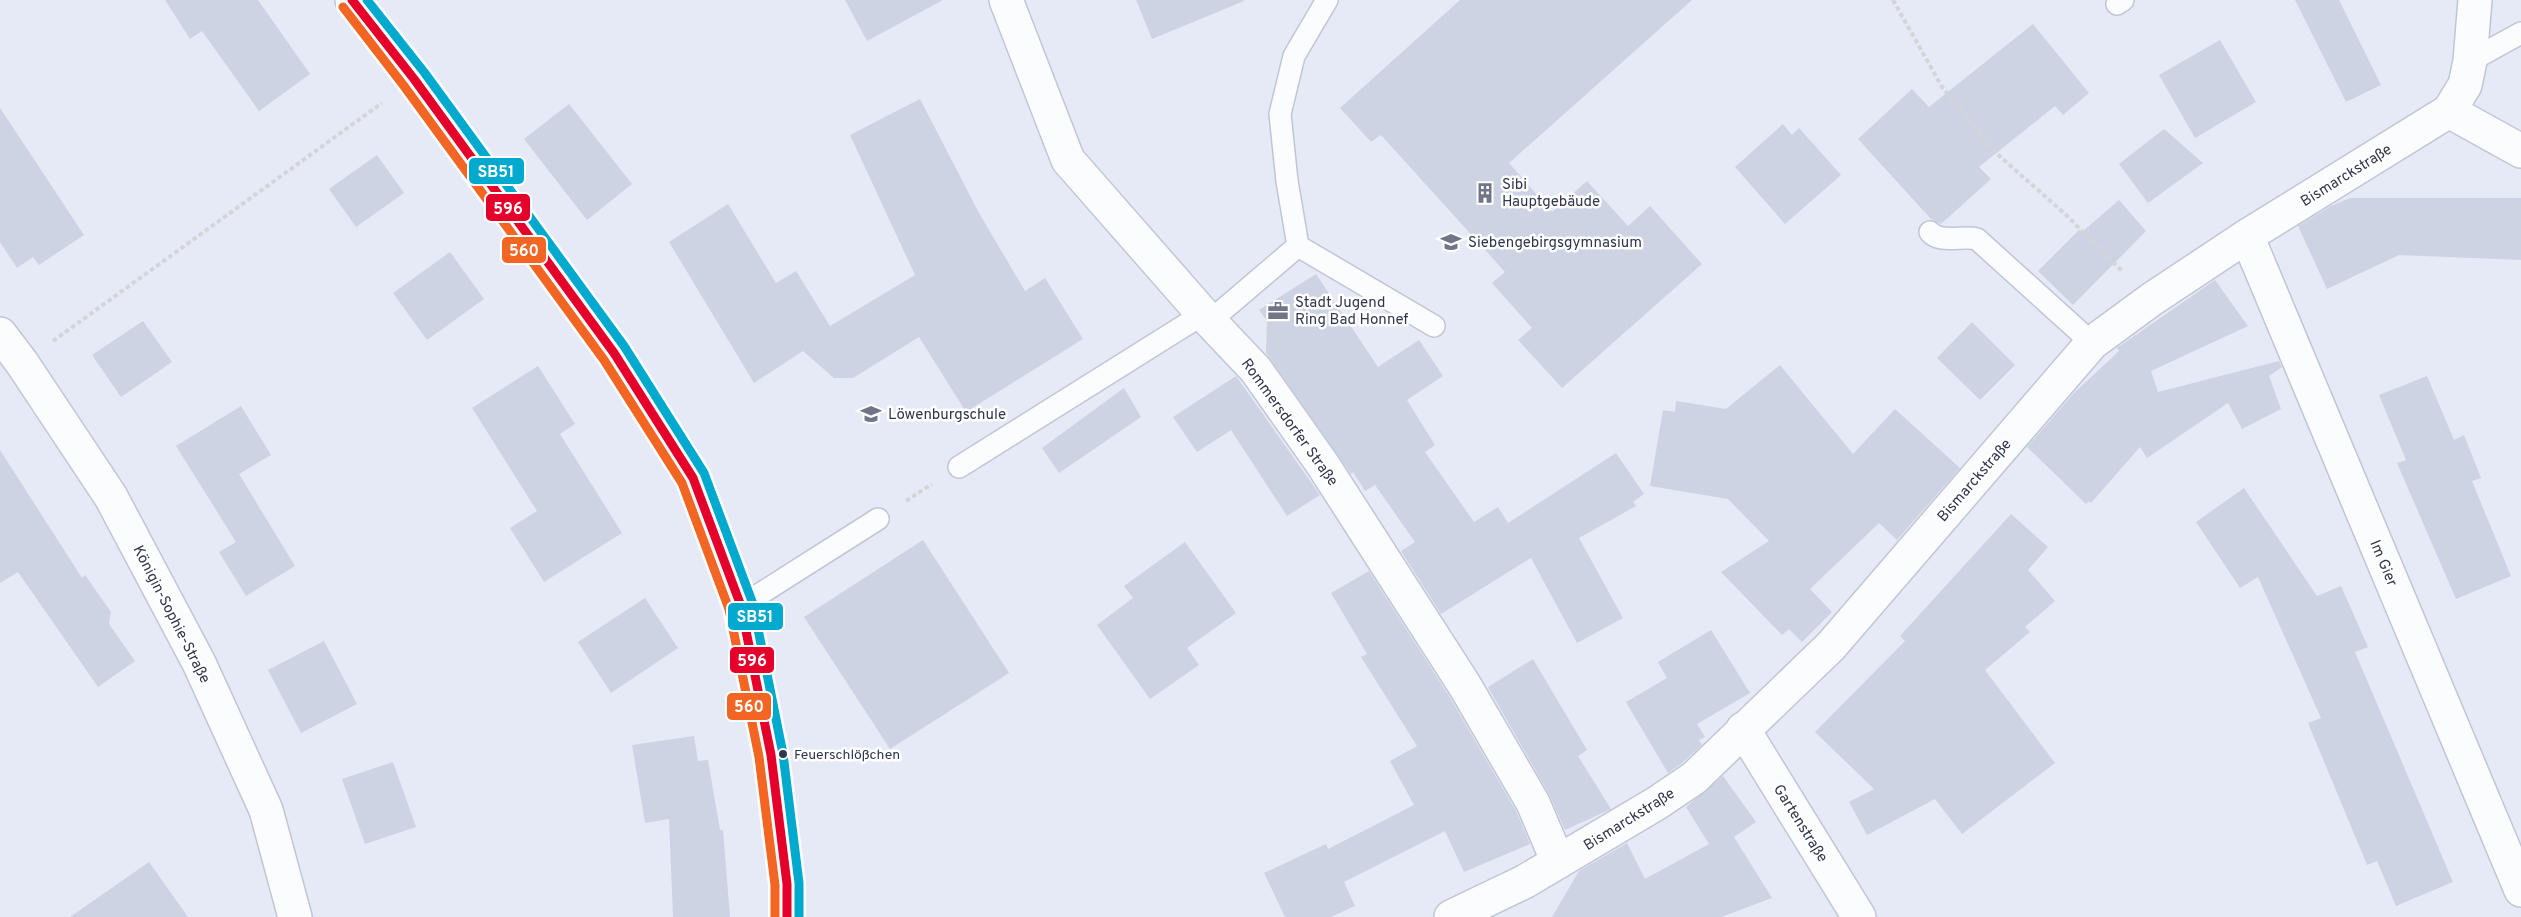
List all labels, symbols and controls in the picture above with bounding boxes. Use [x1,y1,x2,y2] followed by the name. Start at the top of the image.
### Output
[2298,141,2396,212] street label: Bismarckstraße
[468,157,525,185] line badge: SB51
[477,163,515,183] text: SB51
[1502,176,1600,212] place label: Sibi Hauptgebäude
[1473,181,1497,205] building icon: Sibi Hauptgebäude
[485,193,531,222] line badge: 596
[493,200,523,220] text: 596
[1439,230,1463,254] school or university icon: Siebengebirgsgymnasium
[1468,234,1642,253] place label: Siebengebirgsgymnasium
[501,236,547,264] line badge: 560
[509,242,539,262] text: 560
[1295,294,1408,330] place label: Stadt Jugend Ring Bad Honnef
[1266,299,1290,323] office icon: Stadt Jugend Ring Bad Honnef
[1236,355,1341,490] street label: Rommersdorfer Straße
[859,402,883,426] school or university icon: Löwenburgschule
[888,406,1006,425] place label: Löwenburgschule
[1934,436,2016,526] street label: Bismarckstraße
[2364,537,2401,590] street label: Im Gier
[128,543,214,687] street label: Königin-Sophie-Straße
[727,602,784,631] line badge: SB51
[736,608,774,628] text: SB51
[729,646,775,674] line badge: 596
[737,652,767,672] text: 596
[726,692,772,721] line badge: 560
[734,698,764,718] text: 560
[794,747,900,764] place label: Feuerschlößchen
[777,748,789,760] marker: Feuerschlößchen
[1768,781,1831,866] street label: Gartenstraße
[1581,785,1679,856] street label: Bismarckstraße

